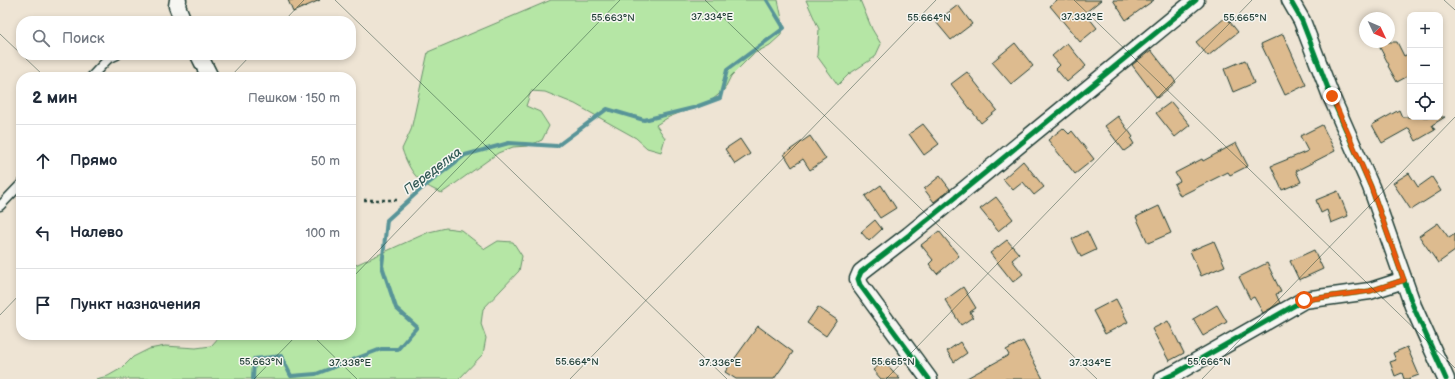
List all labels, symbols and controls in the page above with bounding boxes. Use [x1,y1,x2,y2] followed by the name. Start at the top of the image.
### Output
[691,11,734,23] text: 37.334°E
[1061,11,1103,23] text: 37.332°E
[591,12,635,24] text: 55.663°N
[907,12,951,24] text: 55.664°N
[1223,12,1267,24] text: 55.665°N
[1359,12,1395,48] north arrow
[1407,12,1443,120] map controls
[1407,12,1443,48] button: +
[16,16,356,60] search box
[30,27,52,49] icon: search
[62,29,105,48] text: Поиск
[1407,48,1443,84] button: −
[1407,84,1443,120] button: locate
[1323,87,1341,105] route end
[32,88,78,108] text: 2 мин
[248,90,340,106] text: Пешком · 150 m
[400,144,465,198] water label: Переделка
[32,150,54,172] icon: ahead
[70,151,117,170] text: Прямо
[311,153,340,169] text: 50 m
[32,222,54,244] icon: left
[70,223,123,242] text: Налево
[305,225,340,241] text: 100 m
[1295,291,1313,309] route start
[32,294,54,316] icon: arrive
[70,295,201,314] text: Пункт назначения
[239,356,283,368] text: 55.663°N
[555,356,599,368] text: 55.664°N
[871,356,915,368] text: 55.665°N
[1187,356,1231,368] text: 55.666°N
[329,357,372,369] text: 37.338°E
[699,357,742,369] text: 37.336°E
[1069,357,1112,369] text: 37.334°E

